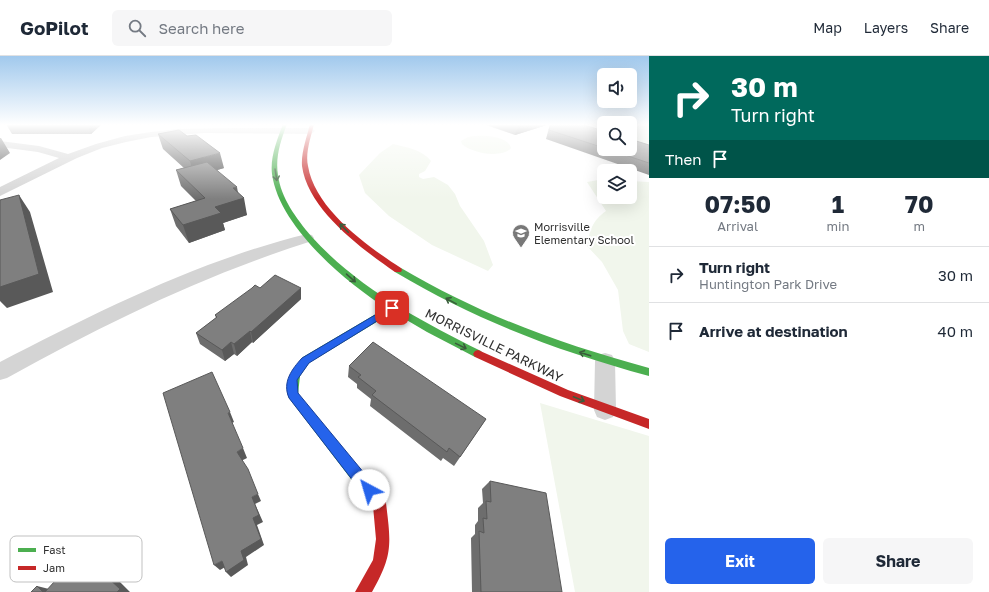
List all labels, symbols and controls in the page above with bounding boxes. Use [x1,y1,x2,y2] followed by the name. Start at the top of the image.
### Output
[112,10,392,46] search box
[20,16,88,39] text: GoPilot
[126,17,148,39] icon: search
[158,19,244,37] text: Search here
[813,19,842,36] text: Map
[864,19,908,36] text: Layers
[930,19,969,36] text: Share
[597,68,637,204] map controls
[597,68,637,108] button: sound
[731,70,798,103] text: 30 m
[665,72,717,124] icon: right
[731,104,815,126] text: Turn right
[597,116,637,156] button: search
[709,148,731,170] icon: arrive
[665,150,701,168] text: Then
[597,164,637,204] button: layers
[272,169,280,182] one-way arrow
[704,189,771,218] text: 07:50
[832,189,844,218] text: 1
[905,189,934,218] text: 70
[717,218,758,234] text: Arrival
[826,218,849,234] text: min
[913,218,925,234] text: m
[534,220,634,246] place label: Morrisville Elementary School
[339,223,349,233] one-way arrow
[511,223,531,248] school or university icon: Morrisville Elementary School
[699,258,770,276] text: Turn right
[665,264,687,286] icon: right
[938,266,973,284] text: 30 m
[345,273,356,282] one-way arrow
[699,276,837,292] text: Huntington Park Drive
[375,291,409,325] pin
[445,296,457,304] one-way arrow
[381,297,403,319] icon: arrive
[423,305,566,386] street label: MORRISVILLE PARKWAY
[665,320,687,342] icon: arrive
[699,322,848,340] text: Arrive at destination
[938,322,973,340] text: 40 m
[455,343,467,350] one-way arrow
[578,350,591,357] one-way arrow
[573,396,585,404] one-way arrow
[348,469,390,511] position arrow
[10,536,142,582] legend
[665,538,815,584] button: Exit
[823,538,973,584] button: Share
[43,543,66,556] text: Fast
[43,561,65,574] text: Jam

